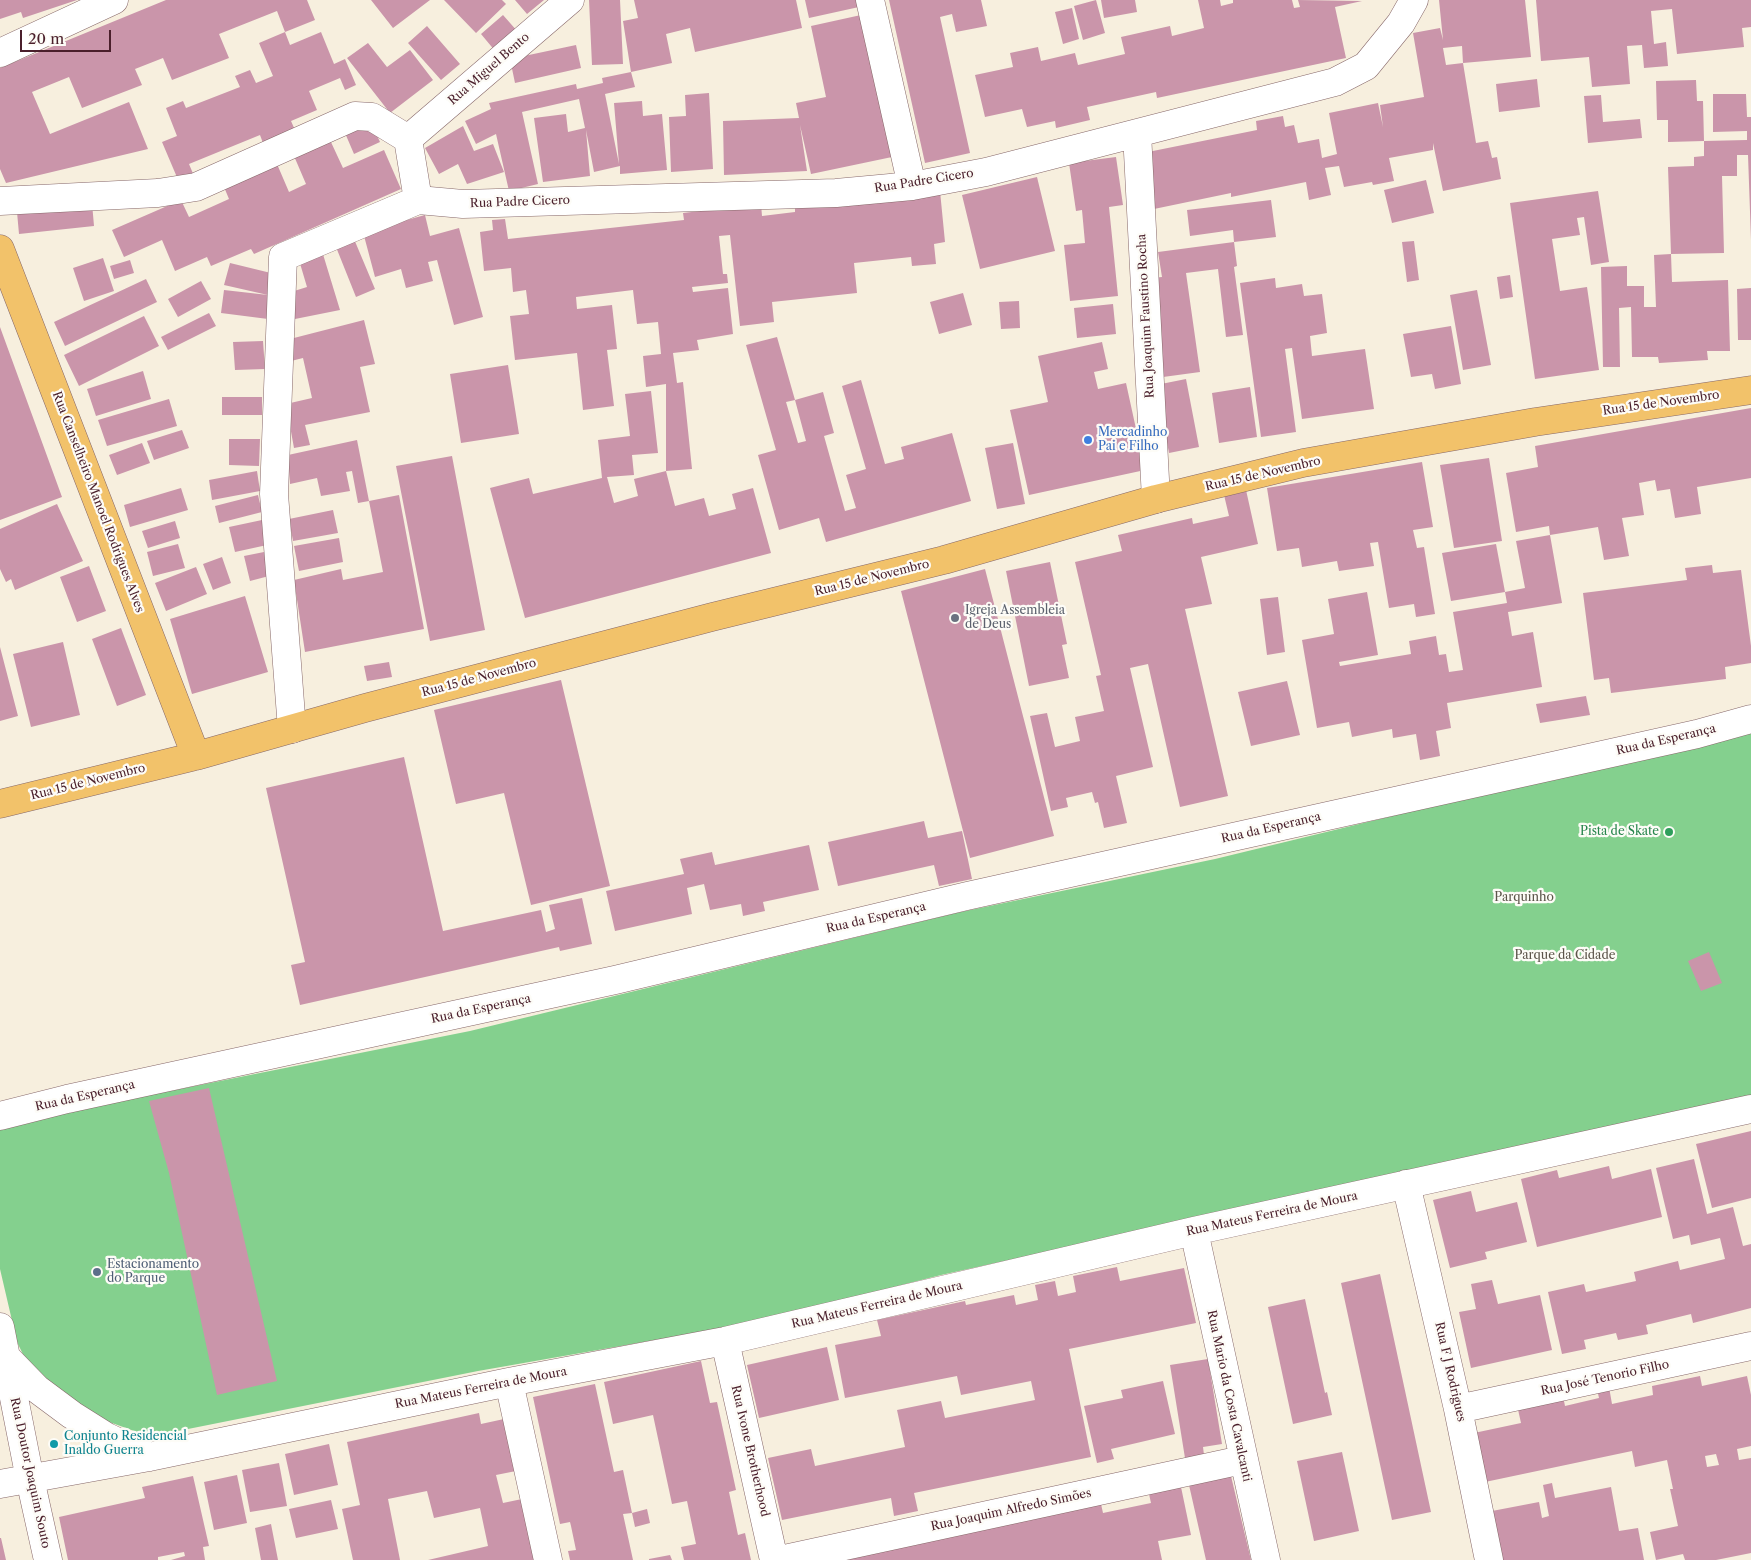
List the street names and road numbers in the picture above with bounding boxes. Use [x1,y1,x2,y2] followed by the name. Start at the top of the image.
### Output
[445,30,533,108] street label: Rua Miguel Bento
[873,166,975,196] street label: Rua Padre Cicero
[470,193,570,211] street label: Rua Padre Cicero
[1135,233,1157,399] street label: Rua Joaquim Faustino Rocha
[1602,388,1720,418] street label: Rua 15 de Novembro
[49,389,147,615] street label: Rua Canselheiro Manoel Rodrigues Alves
[1204,454,1322,494] street label: Rua 15 de Novembro
[813,557,931,599] street label: Rua 15 de Novembro
[420,656,538,700] street label: Rua 15 de Novembro
[1615,722,1717,758] street label: Rua da Esperança
[29,761,147,803] street label: Rua 15 de Novembro
[1220,810,1322,846] street label: Rua da Esperança
[825,900,927,936] street label: Rua da Esperança
[430,991,532,1027] street label: Rua da Esperança
[34,1078,136,1114] street label: Rua da Esperança
[1185,1189,1359,1239] street label: Rua Mateus Ferreira de Moura
[790,1278,964,1332] street label: Rua Mateus Ferreira de Moura
[1204,1309,1254,1483] street label: Rua Mario da Costa Cavalcanti
[1432,1321,1468,1423] street label: Rua F J Rodrigues
[1540,1357,1670,1399] street label: Rua José Tenorio Filho
[394,1364,568,1412] street label: Rua Mateus Ferreira de Moura
[728,1384,772,1518] street label: Rua Ivone Brotherhood
[7,1396,53,1550] street label: Rua Doutor Joaquim Souto
[929,1486,1093,1534] street label: Rua Joaquim Alfredo Simões

